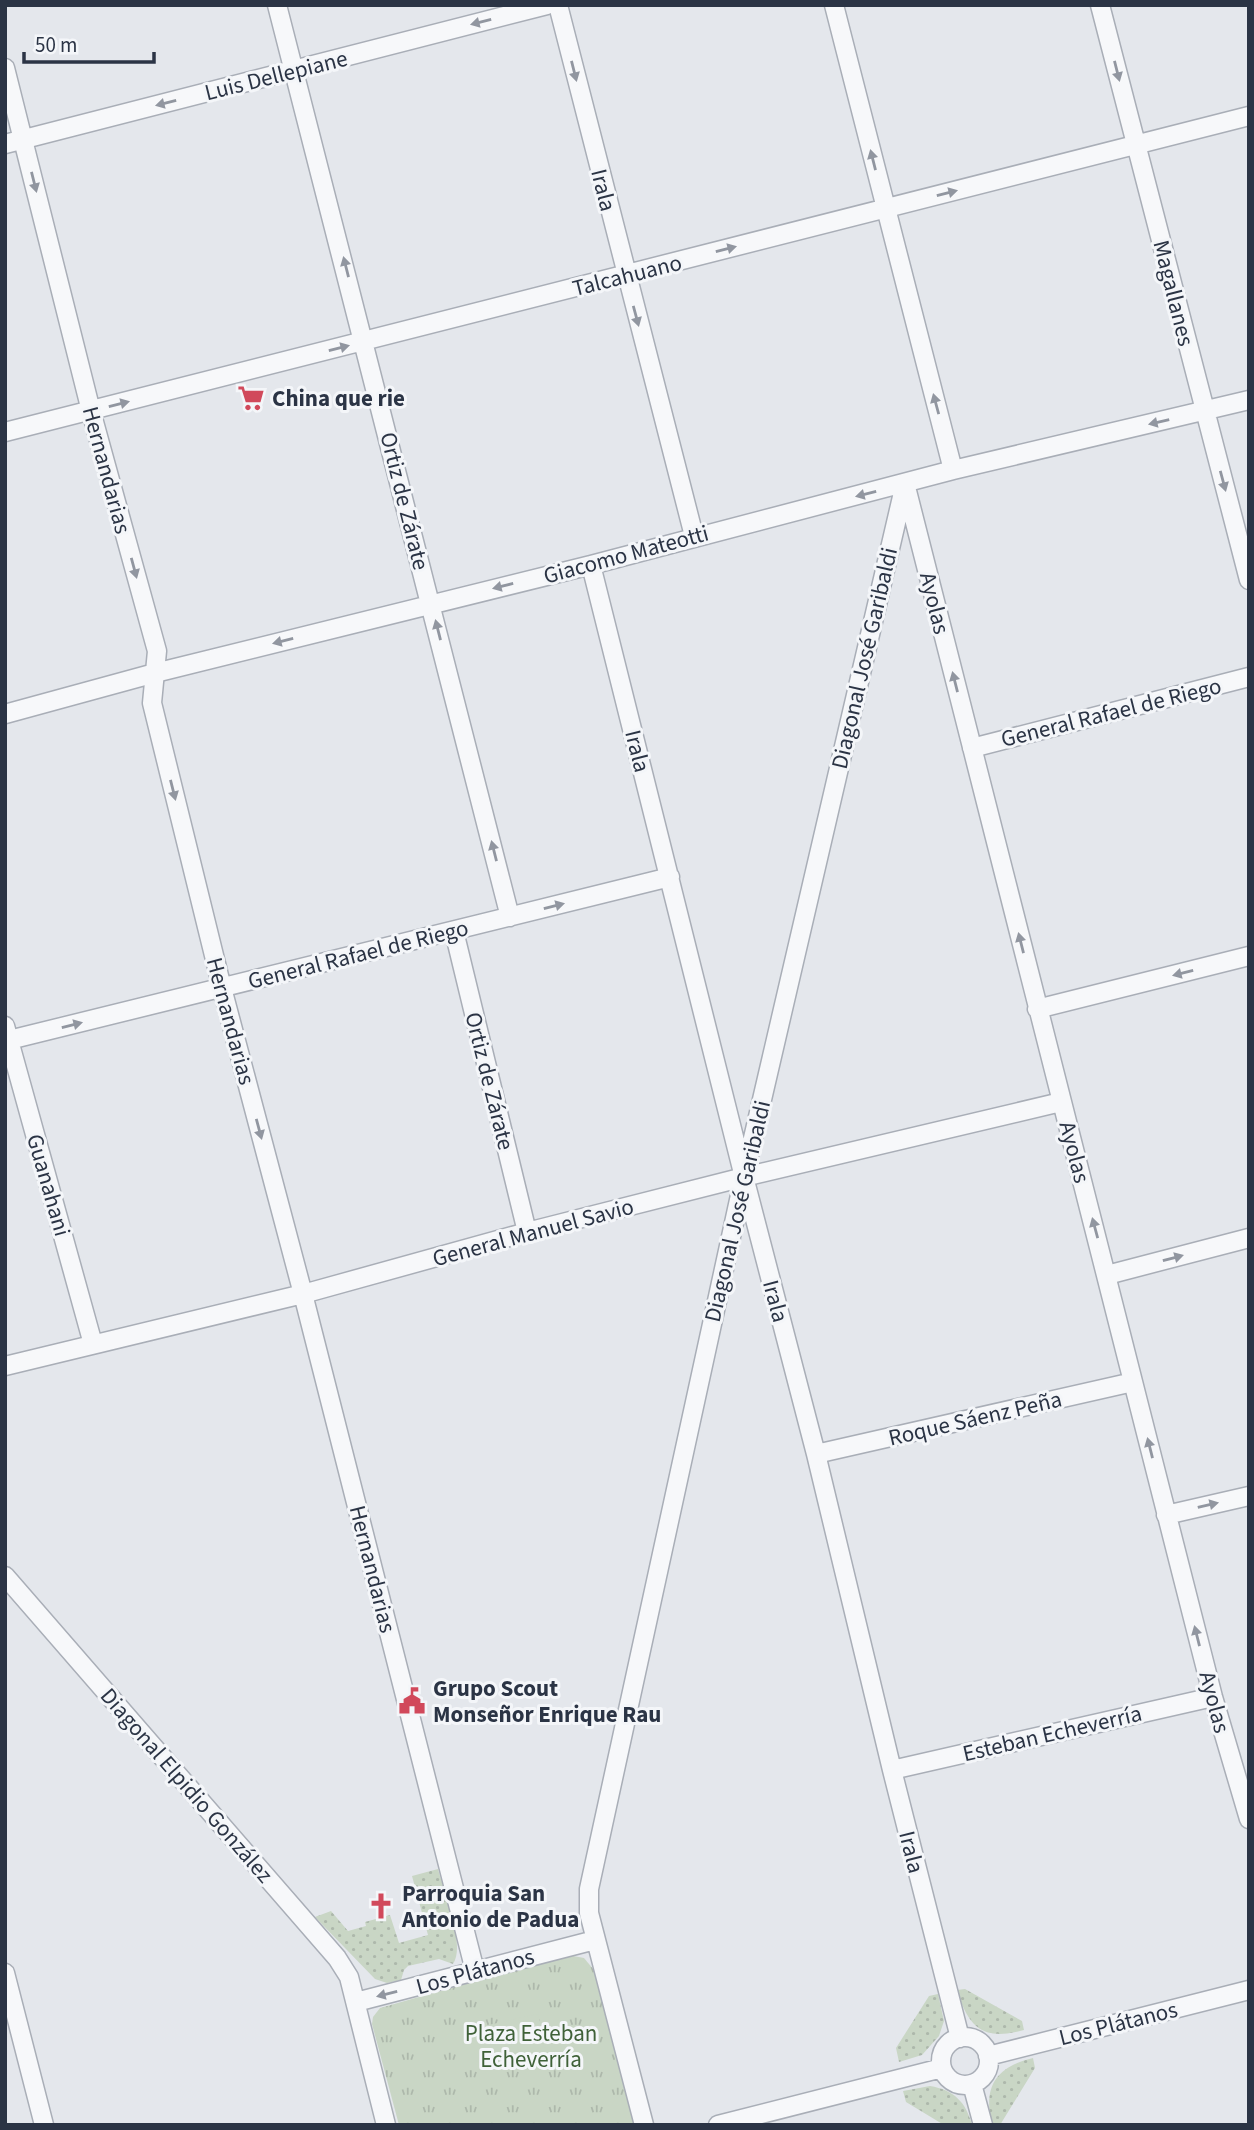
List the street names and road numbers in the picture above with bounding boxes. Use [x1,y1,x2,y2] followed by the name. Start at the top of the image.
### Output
[201,42,351,109] street label: Luis Dellepiane
[582,165,625,215] street label: Irala
[1144,237,1203,350] street label: Magallanes
[569,246,685,305] street label: Talcahuano
[74,403,139,537] street label: Hernandarias
[371,429,438,574] street label: Ortiz de Zárate
[540,517,712,592] street label: Giacomo Mateotti
[823,544,906,772] street label: Diagonal José Garibaldi
[911,569,958,637] street label: Ayolas
[998,669,1225,756] street label: General Rafael de Riego
[616,726,659,776] street label: Irala
[245,911,472,998] street label: General Rafael de Riego
[198,954,263,1088] street label: Hernandarias
[456,1009,523,1154] street label: Ortiz de Zárate
[696,1097,779,1325] street label: Diagonal José Garibaldi
[1050,1118,1099,1187] street label: Ayolas
[18,1130,79,1240] street label: Guanahani
[429,1190,637,1275] street label: General Manuel Savio
[754,1276,797,1326] street label: Irala
[885,1383,1065,1454] street label: Roque Sáenz Peña
[341,1502,404,1636] street label: Hernandarias
[1190,1668,1239,1737] street label: Ayolas
[93,1681,281,1890] street label: Diagonal Elpidio González
[959,1697,1145,1770] street label: Esteban Echeverría
[890,1827,933,1877] street label: Irala
[412,1940,538,2003] street label: Los Plátanos
[1055,1993,1181,2054] street label: Los Plátanos

